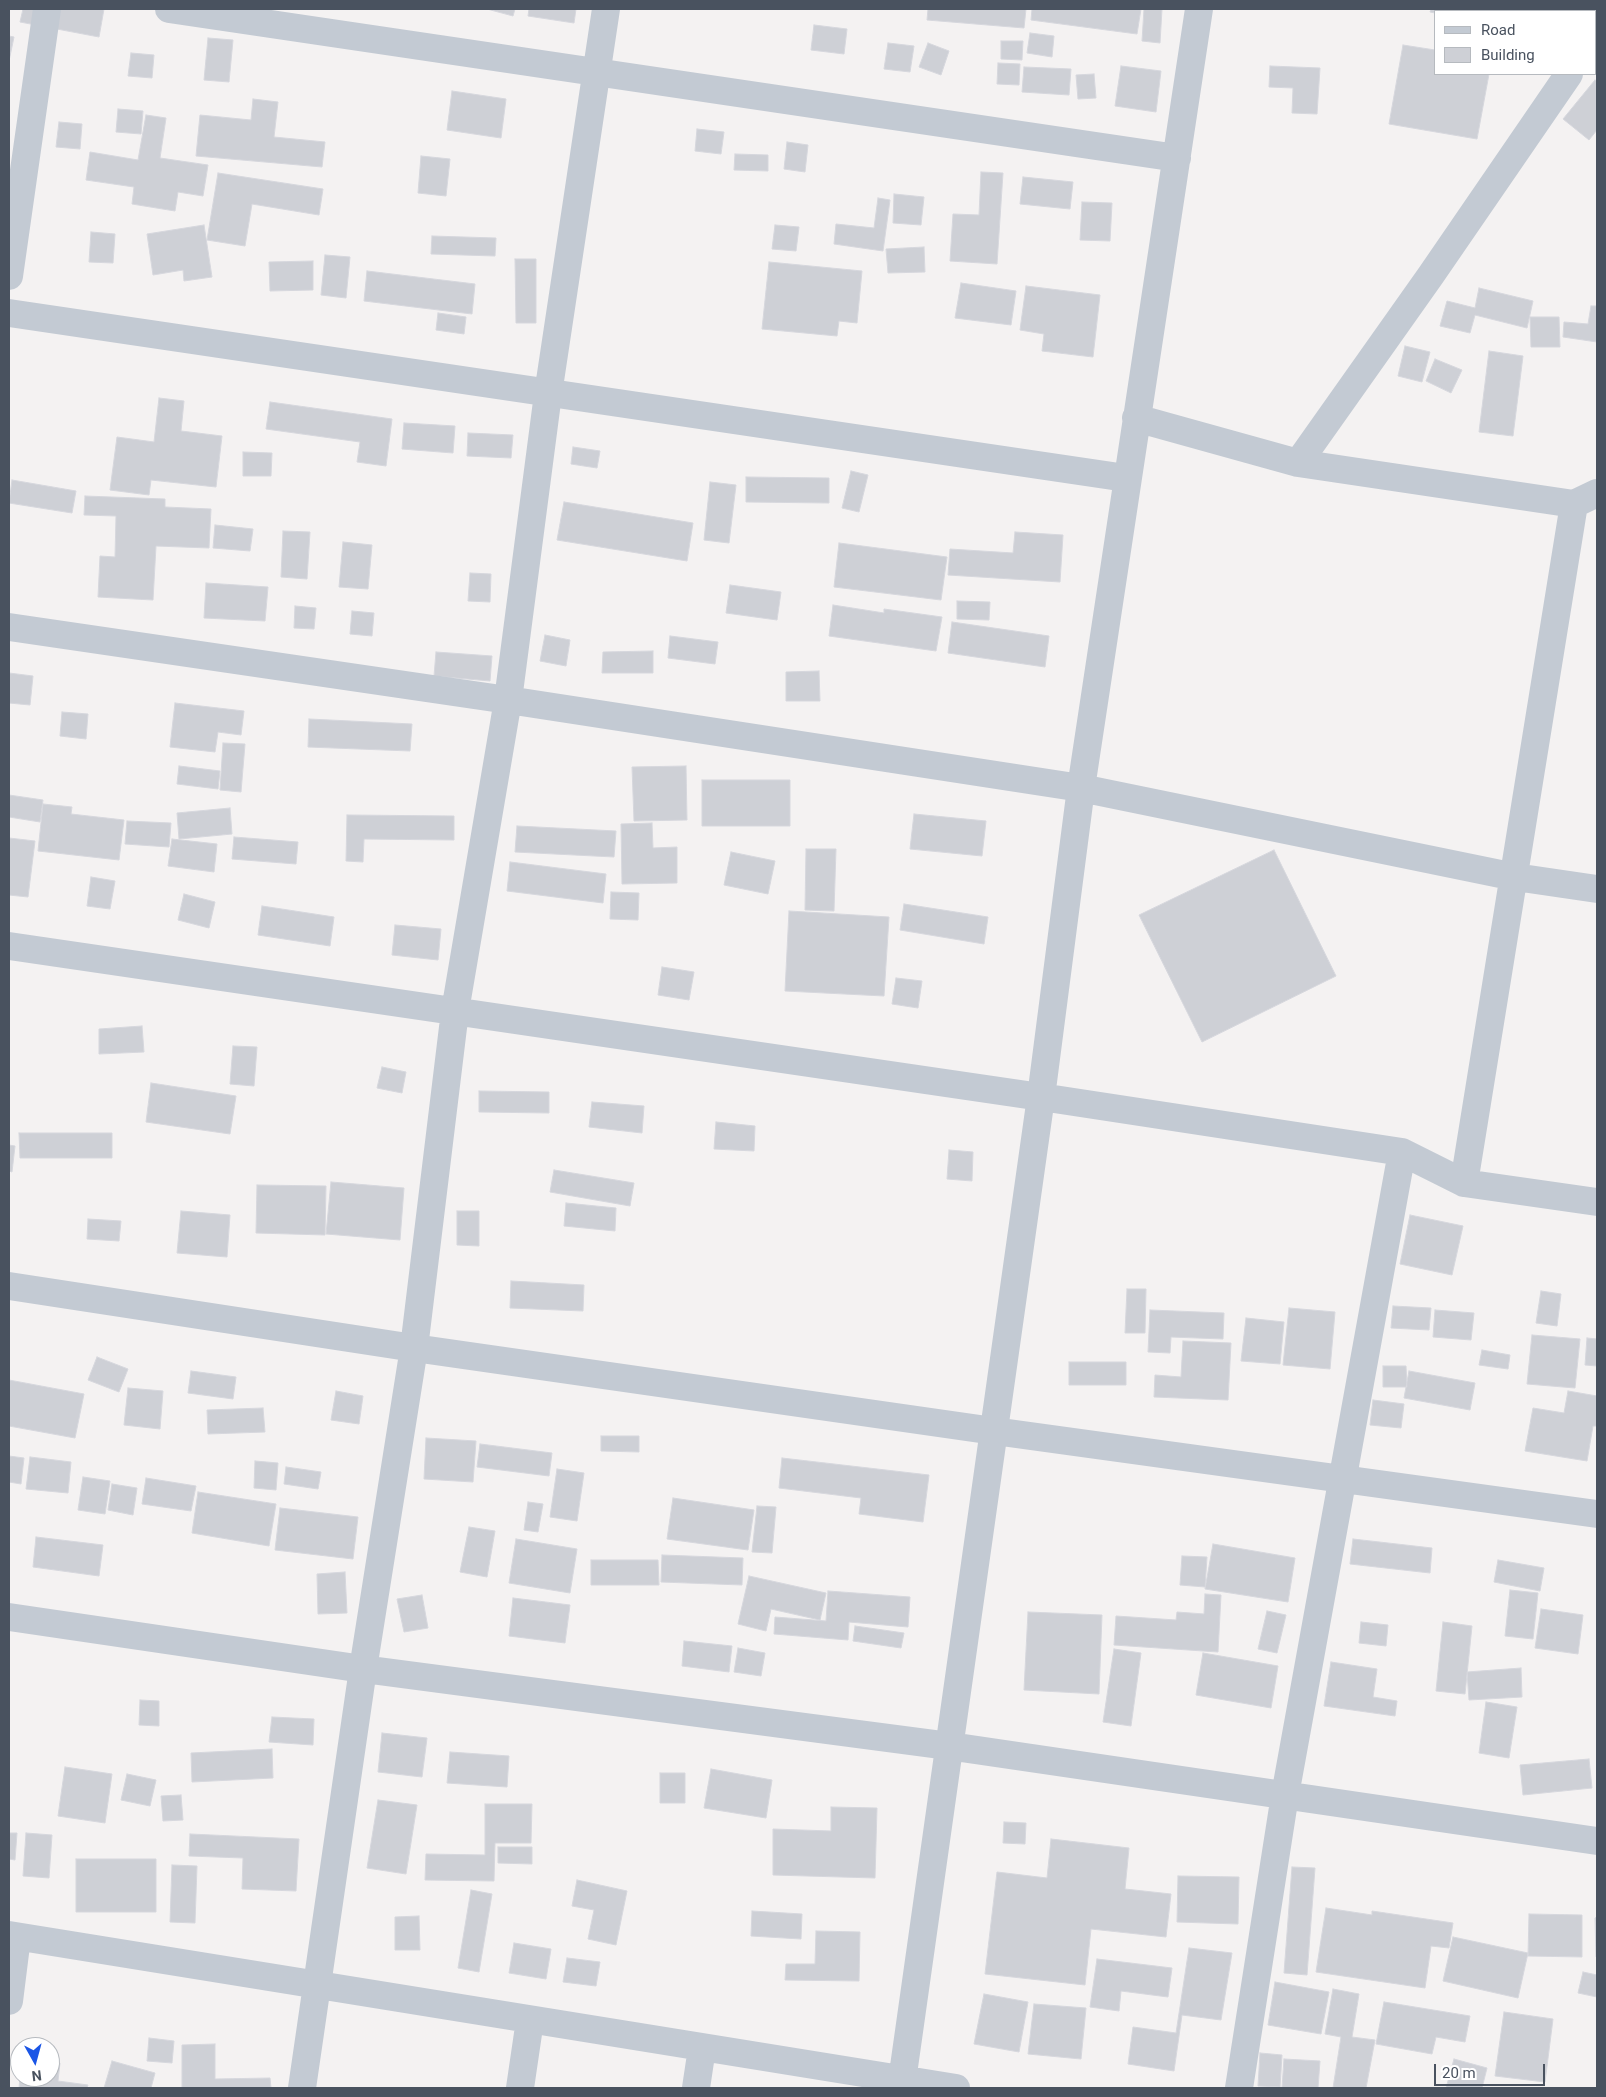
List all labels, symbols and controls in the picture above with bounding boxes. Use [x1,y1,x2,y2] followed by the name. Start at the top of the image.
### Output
[1434,10,1596,75] legend
[1481,21,1515,39] text: Road
[1481,46,1535,64] text: Building
[10,2037,60,2087] north arrow
[1436,2054,1547,2086] scale bar
[1442,2064,1476,2082] text: 20 m
[31,2067,43,2084] text: N

